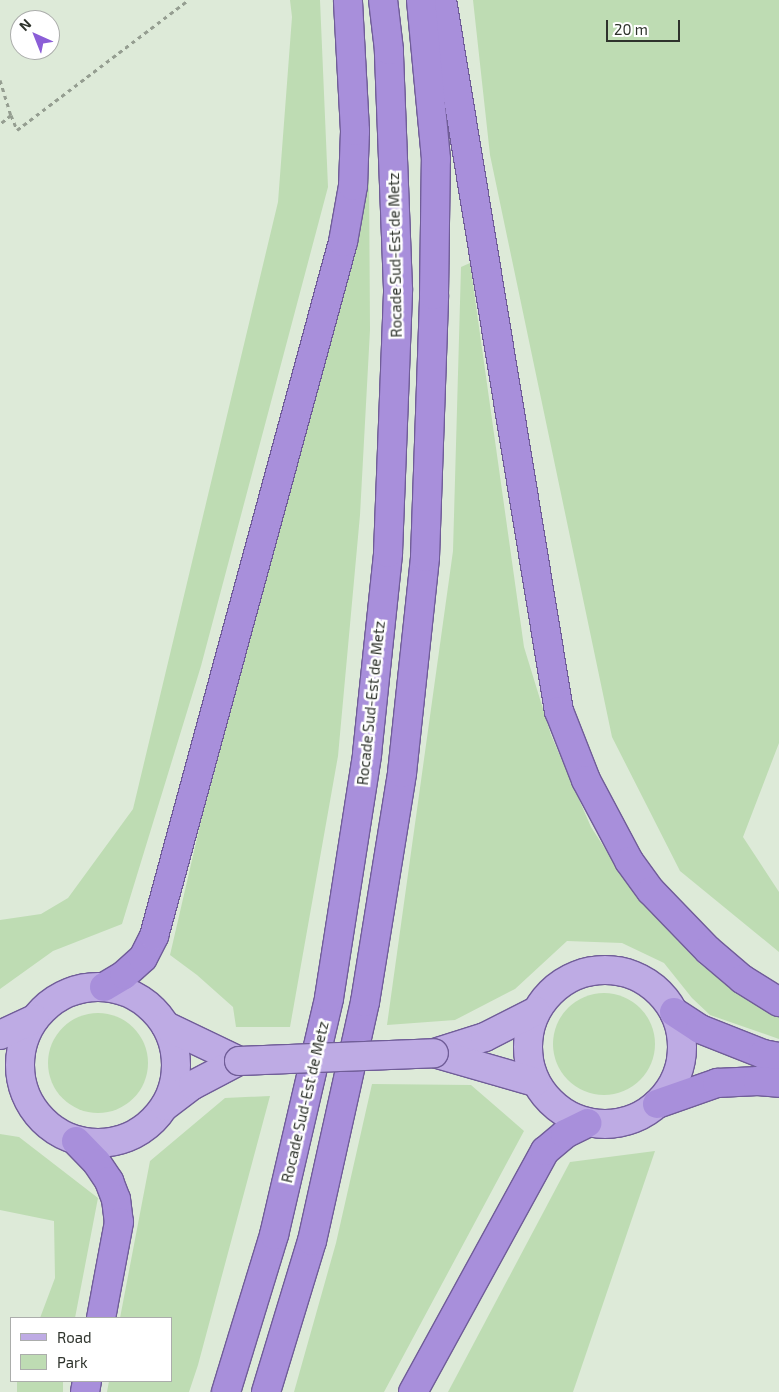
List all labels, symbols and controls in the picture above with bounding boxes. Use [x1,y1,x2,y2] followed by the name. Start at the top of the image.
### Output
[10,10,60,60] north arrow
[609,10,683,42] scale bar
[15,15,34,34] text: N
[614,20,648,38] text: 20 m
[385,172,405,338] street label: Rocade Sud-Est de Metz
[353,620,389,786] street label: Rocade Sud-Est de Metz
[278,1019,332,1185] street label: Rocade Sud-Est de Metz
[10,1317,172,1382] legend
[57,1328,92,1346] text: Road
[57,1353,88,1371] text: Park

